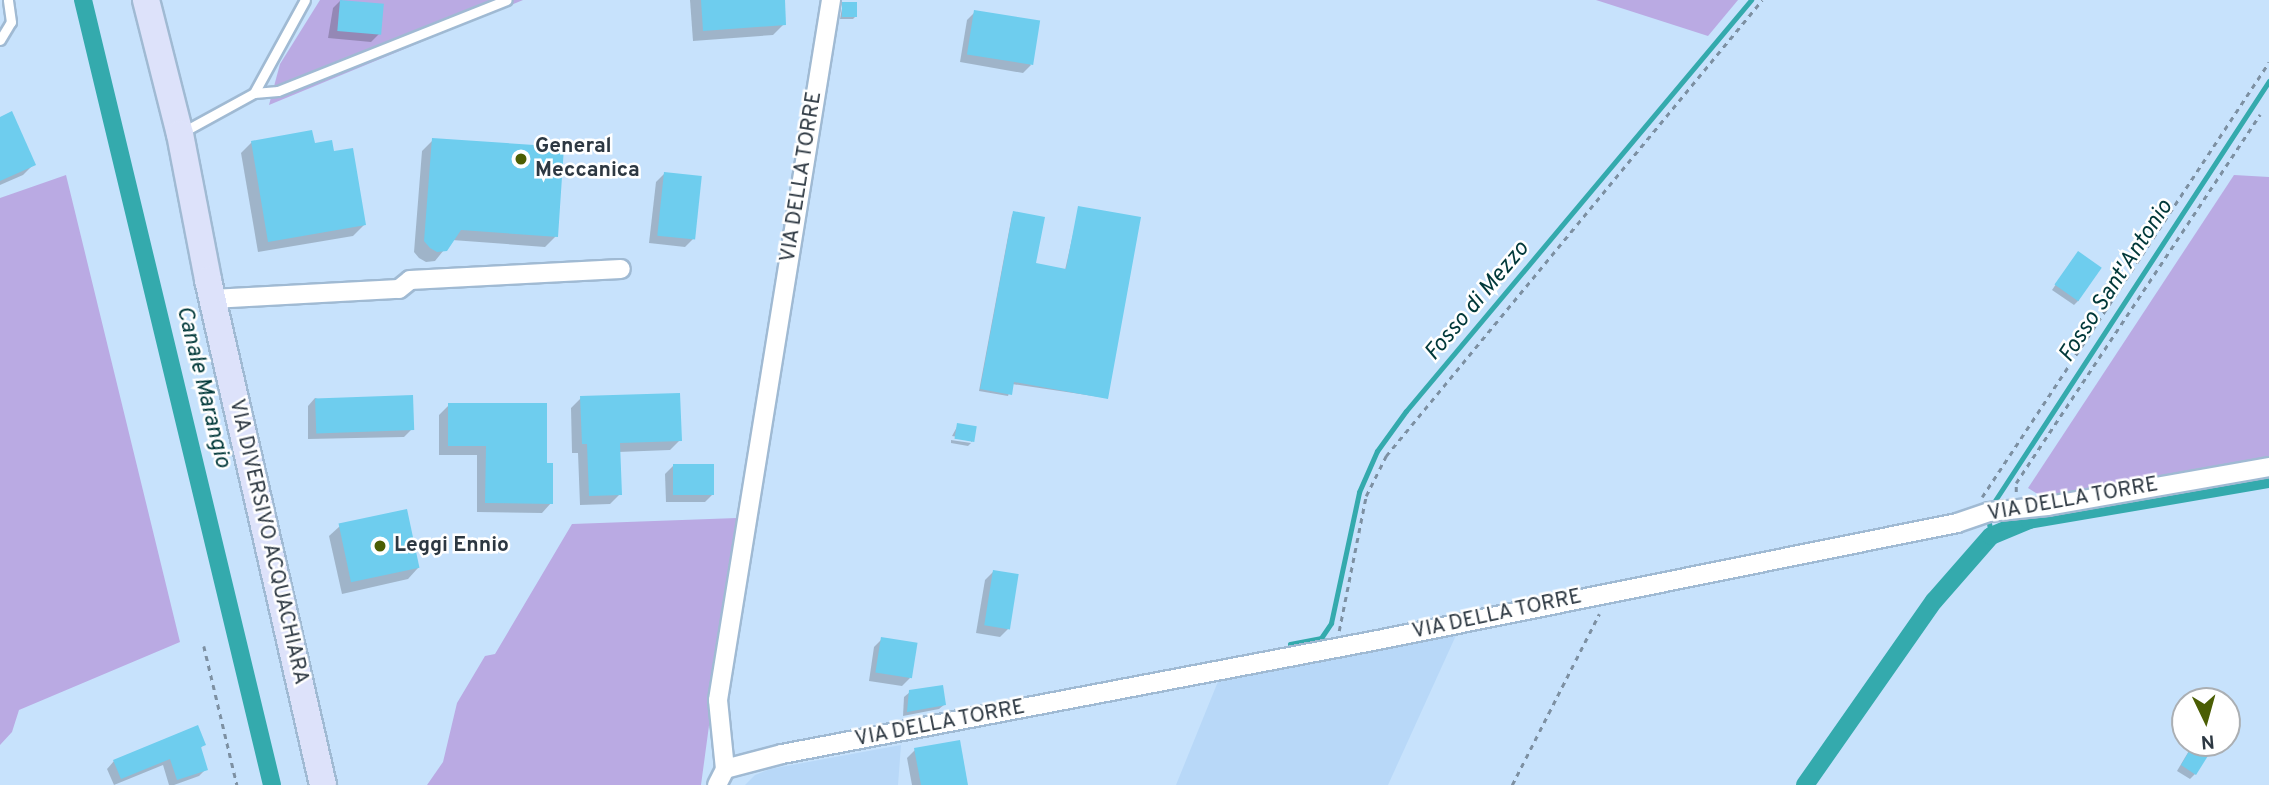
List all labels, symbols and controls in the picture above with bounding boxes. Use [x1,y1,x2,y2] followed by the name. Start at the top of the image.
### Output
[776,89,828,265] street label: VIA DELLA TORRE
[535,134,640,184] place label: General Meccanica
[513,151,529,167] marker: General Meccanica
[2054,196,2180,368] water label: Fosso Sant'Antonio
[1420,237,1536,367] water label: Fosso di Mezzo
[169,303,235,471] water label: Canale Marangio
[223,396,313,688] street label: VIA DIVERSIVO ACQUACHIARA
[1985,472,2161,528] street label: VIA DELLA TORRE
[394,533,509,559] place label: Leggi Ennio
[372,538,388,554] marker: Leggi Ennio
[1409,584,1585,646] street label: VIA DELLA TORRE
[2171,687,2241,757] north arrow
[852,695,1028,753] street label: VIA DELLA TORRE
[2200,728,2216,753] text: N

